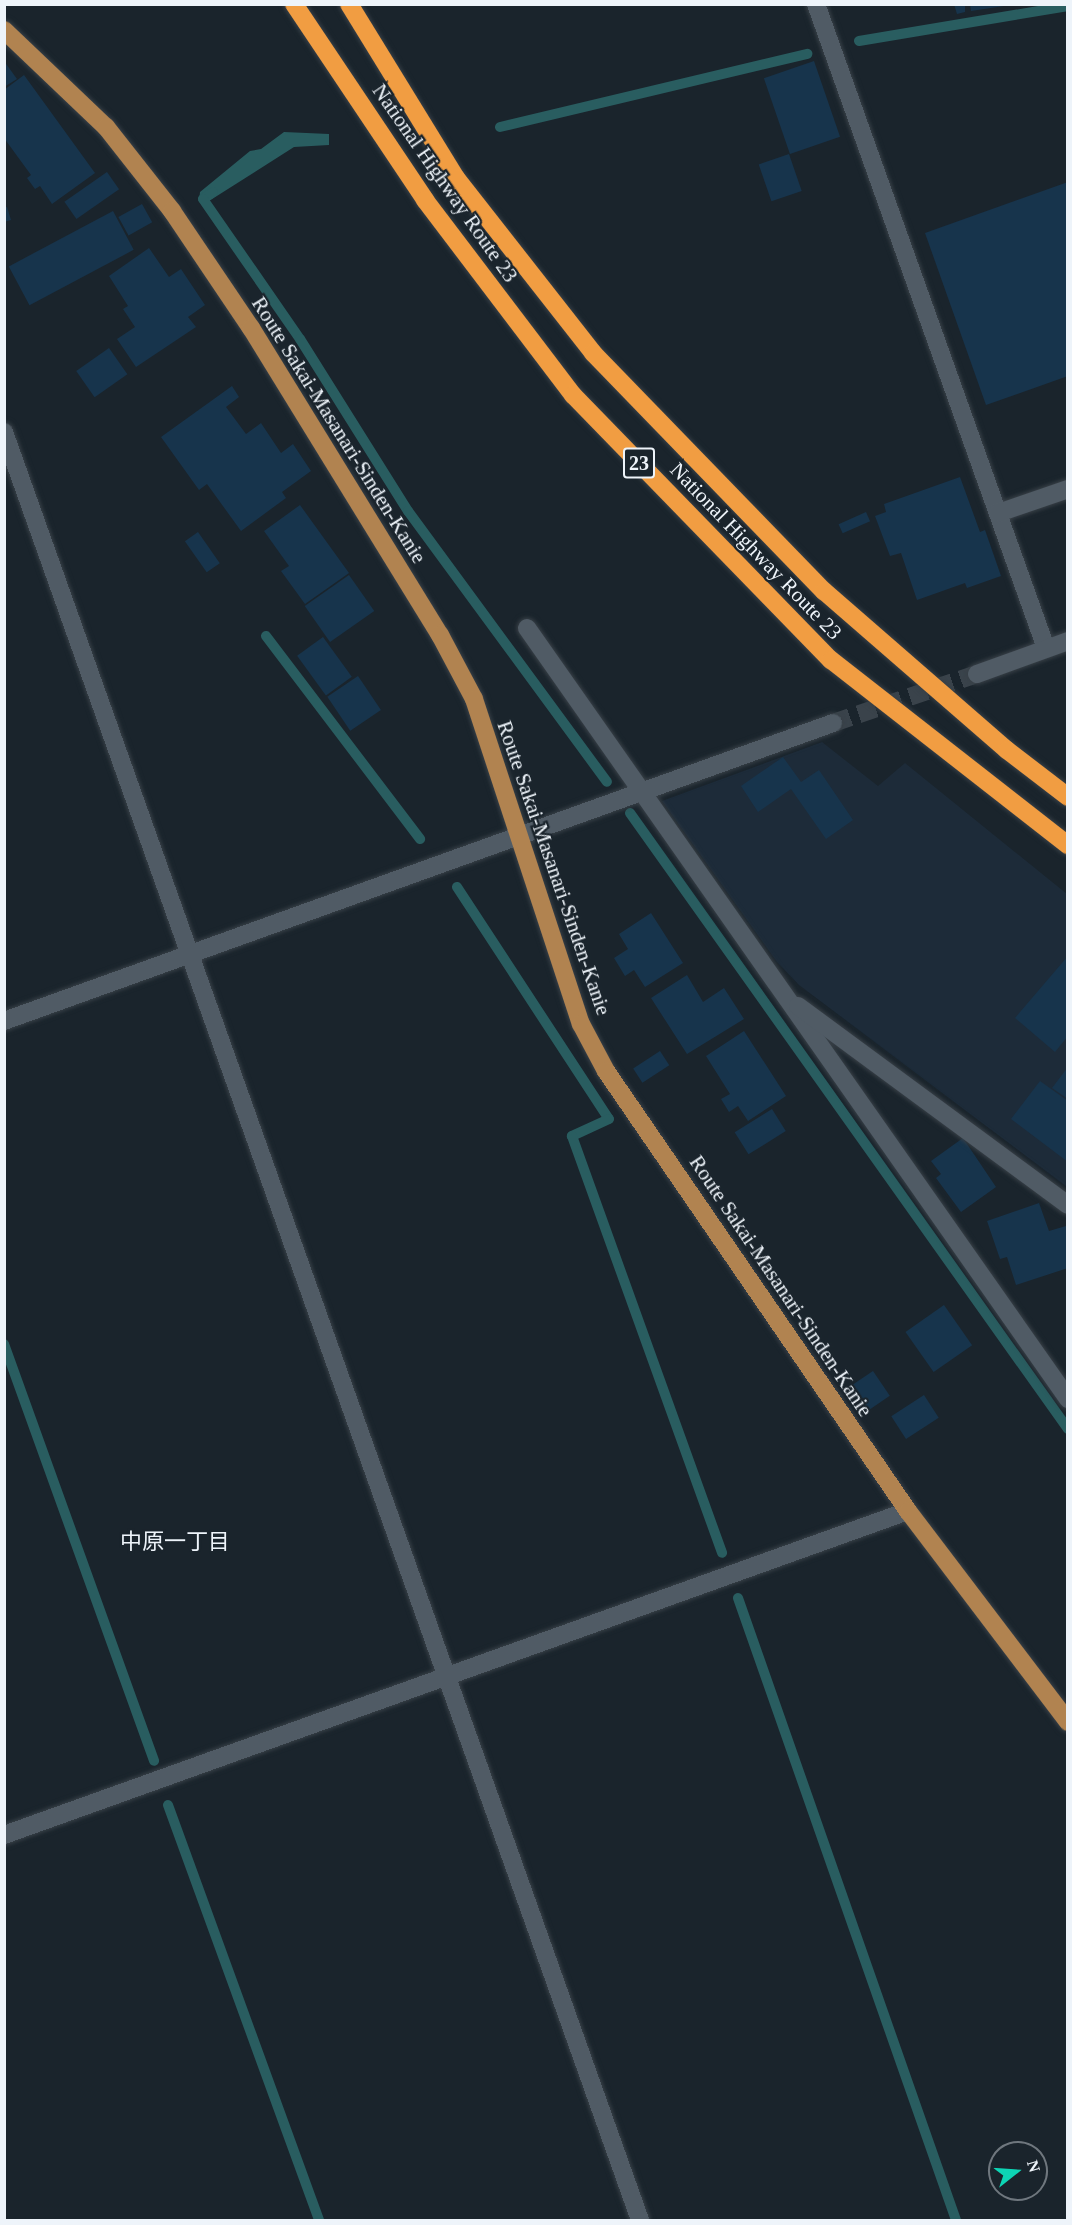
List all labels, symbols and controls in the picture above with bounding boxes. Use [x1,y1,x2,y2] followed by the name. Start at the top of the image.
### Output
[367,79,523,287] street label: National Highway Route 23
[246,292,432,568] street label: Route Sakai-Masanari-Sinden-Kanie
[622,446,656,480] road number: 23
[665,457,847,645] street label: National Highway Route 23
[492,718,616,1018] street label: Route Sakai-Masanari-Sinden-Kanie
[684,1151,878,1421] street label: Route Sakai-Masanari-Sinden-Kanie
[120,1529,230,1555] district label: 中原一丁目
[988,2141,1048,2201] north arrow
[1024,2158,1044,2174] text: N

